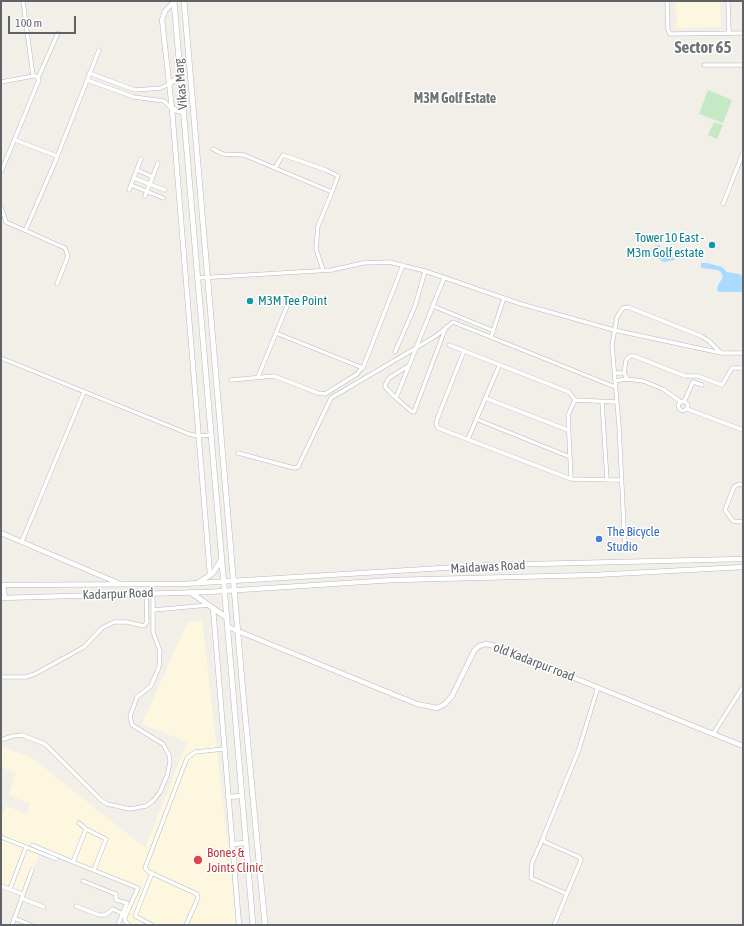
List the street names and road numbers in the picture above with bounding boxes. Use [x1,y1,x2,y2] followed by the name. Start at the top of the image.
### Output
[171,58,191,110] street label: Vikas Marg
[450,557,526,577] street label: Maidawas Road
[82,585,154,603] street label: Kadarpur Road
[491,639,577,685] street label: old Kadarpur road

